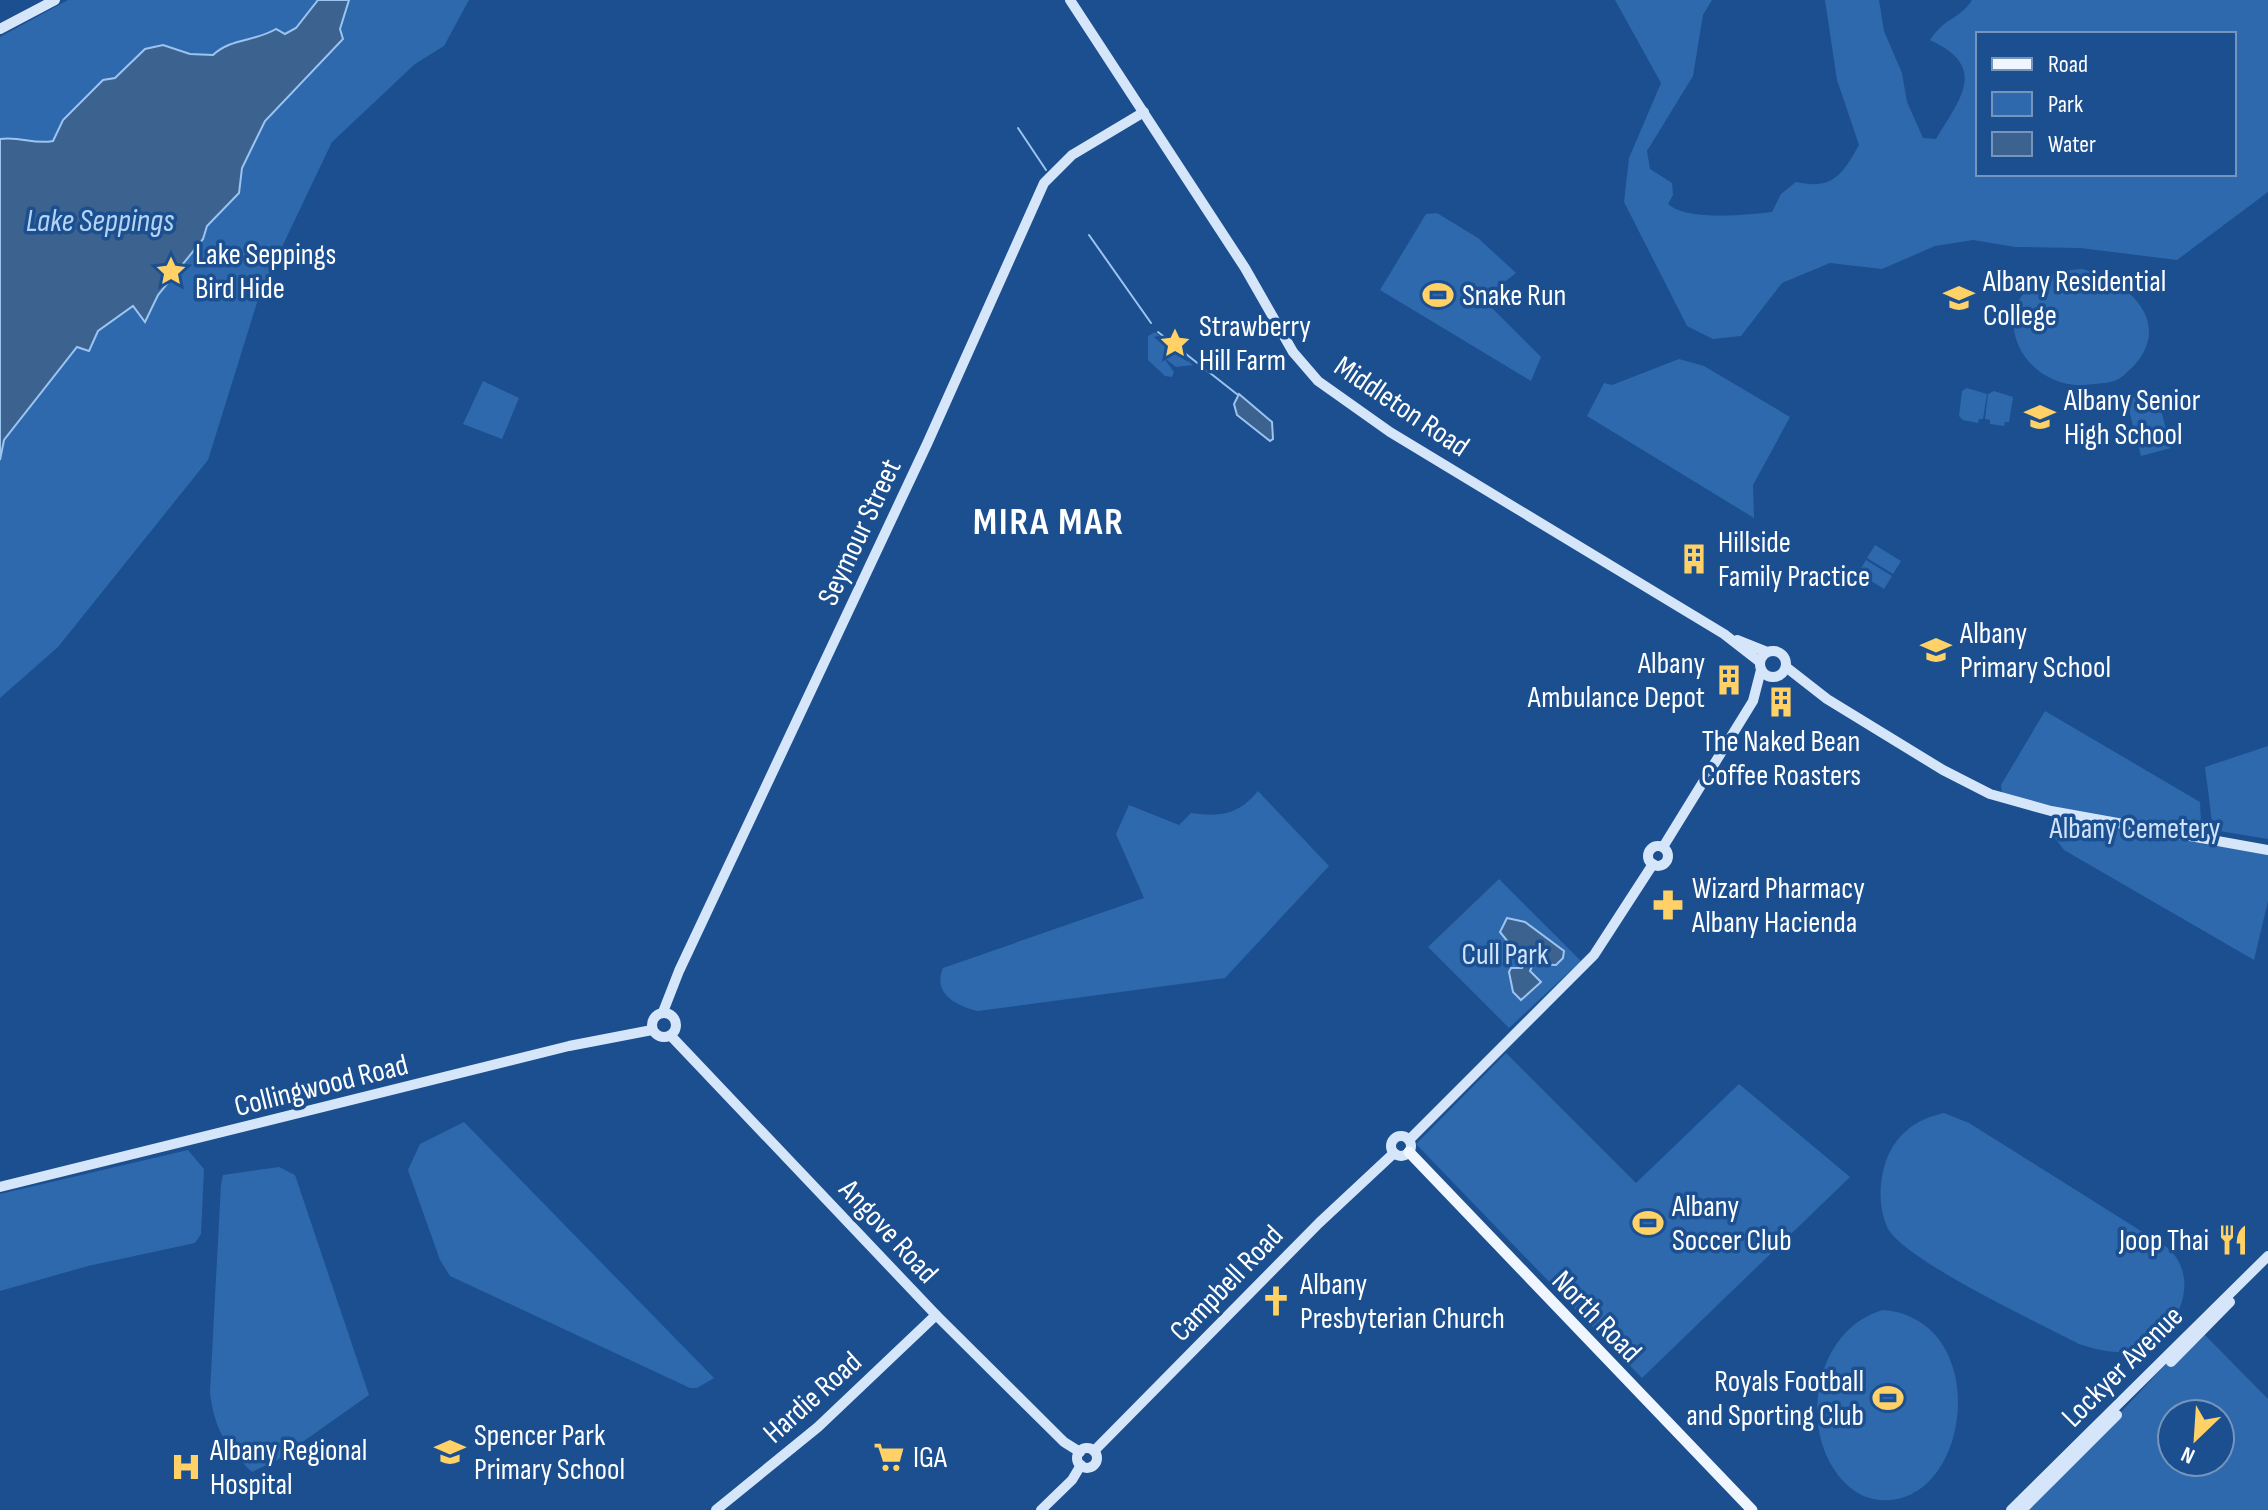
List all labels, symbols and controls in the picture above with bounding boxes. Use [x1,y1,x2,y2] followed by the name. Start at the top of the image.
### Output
[1976,32,2236,176] legend
[2048,50,2088,79] text: Road
[2048,90,2083,119] text: Park
[2048,130,2096,159] text: Water
[26,202,175,241] water label: Lake Seppings
[195,237,336,307] place label: Lake Seppings Bird Hide
[154,254,188,288] place icon: Lake Seppings Bird Hide
[1982,264,2166,334] place label: Albany Residential College
[1421,278,1455,312] sports icon: Snake Run
[1462,278,1566,314] place label: Snake Run
[1942,281,1976,315] school or university icon: Albany Residential College
[1199,309,1311,379] place label: Strawberry Hill Farm
[1158,326,1192,360] place icon: Strawberry Hill Farm
[1327,349,1476,465] street label: Middleton Road
[2063,383,2201,453] place label: Albany Senior High School
[2023,400,2057,434] school or university icon: Albany Senior High School
[810,454,909,611] street label: Seymour Street
[973,500,1125,545] district label: MIRA MAR
[1718,525,1870,595] place label: Hillside Family Practice
[1677,542,1711,576] building icon: Hillside Family Practice
[1959,616,2111,686] place label: Albany Primary School
[1919,633,1953,667] school or university icon: Albany Primary School
[1527,646,1705,716] place label: Albany Ambulance Depot
[1712,663,1746,697] building icon: Albany Ambulance Depot
[1764,685,1798,719] building icon: The Naked Bean Coffee Roasters
[1701,724,1861,794] place label: The Naked Bean Coffee Roasters
[2049,811,2221,847] park label: Albany Cemetery
[1691,871,1865,941] place label: Wizard Pharmacy Albany Hacienda
[1651,888,1685,922] pharmacy icon: Wizard Pharmacy Albany Hacienda
[1462,937,1549,973] park label: Cull Park
[231,1047,412,1125] street label: Collingwood Road
[831,1172,945,1291] street label: Angove Road
[1671,1189,1792,1259] place label: Albany Soccer Club
[1631,1206,1665,1240] sports icon: Albany Soccer Club
[1162,1218,1291,1349] street label: Campbell Road
[2118,1223,2209,1259] place label: Joop Thai
[2216,1223,2250,1257] restaurant icon: Joop Thai
[1544,1263,1649,1370] street label: North Road
[1299,1267,1505,1337] place label: Albany Presbyterian Church
[1259,1284,1293,1318] church icon: Albany Presbyterian Church
[2055,1299,2191,1435] street label: Lockyer Avenue
[756,1344,869,1451] street label: Hardie Road
[1686,1364,1864,1434] place label: Royals Football and Sporting Club
[1871,1381,1905,1415] sports icon: Royals Football and Sporting Club
[2156,1398,2236,1478] north arrow
[474,1418,625,1488] place label: Spencer Park Primary School
[209,1433,367,1503] place label: Albany Regional Hospital
[433,1435,467,1469] school or university icon: Spencer Park Primary School
[872,1440,906,1474] supermarket icon: IGA
[913,1440,947,1476] place label: IGA
[2177,1440,2199,1469] text: N
[169,1450,203,1484] hospital icon: Albany Regional Hospital

